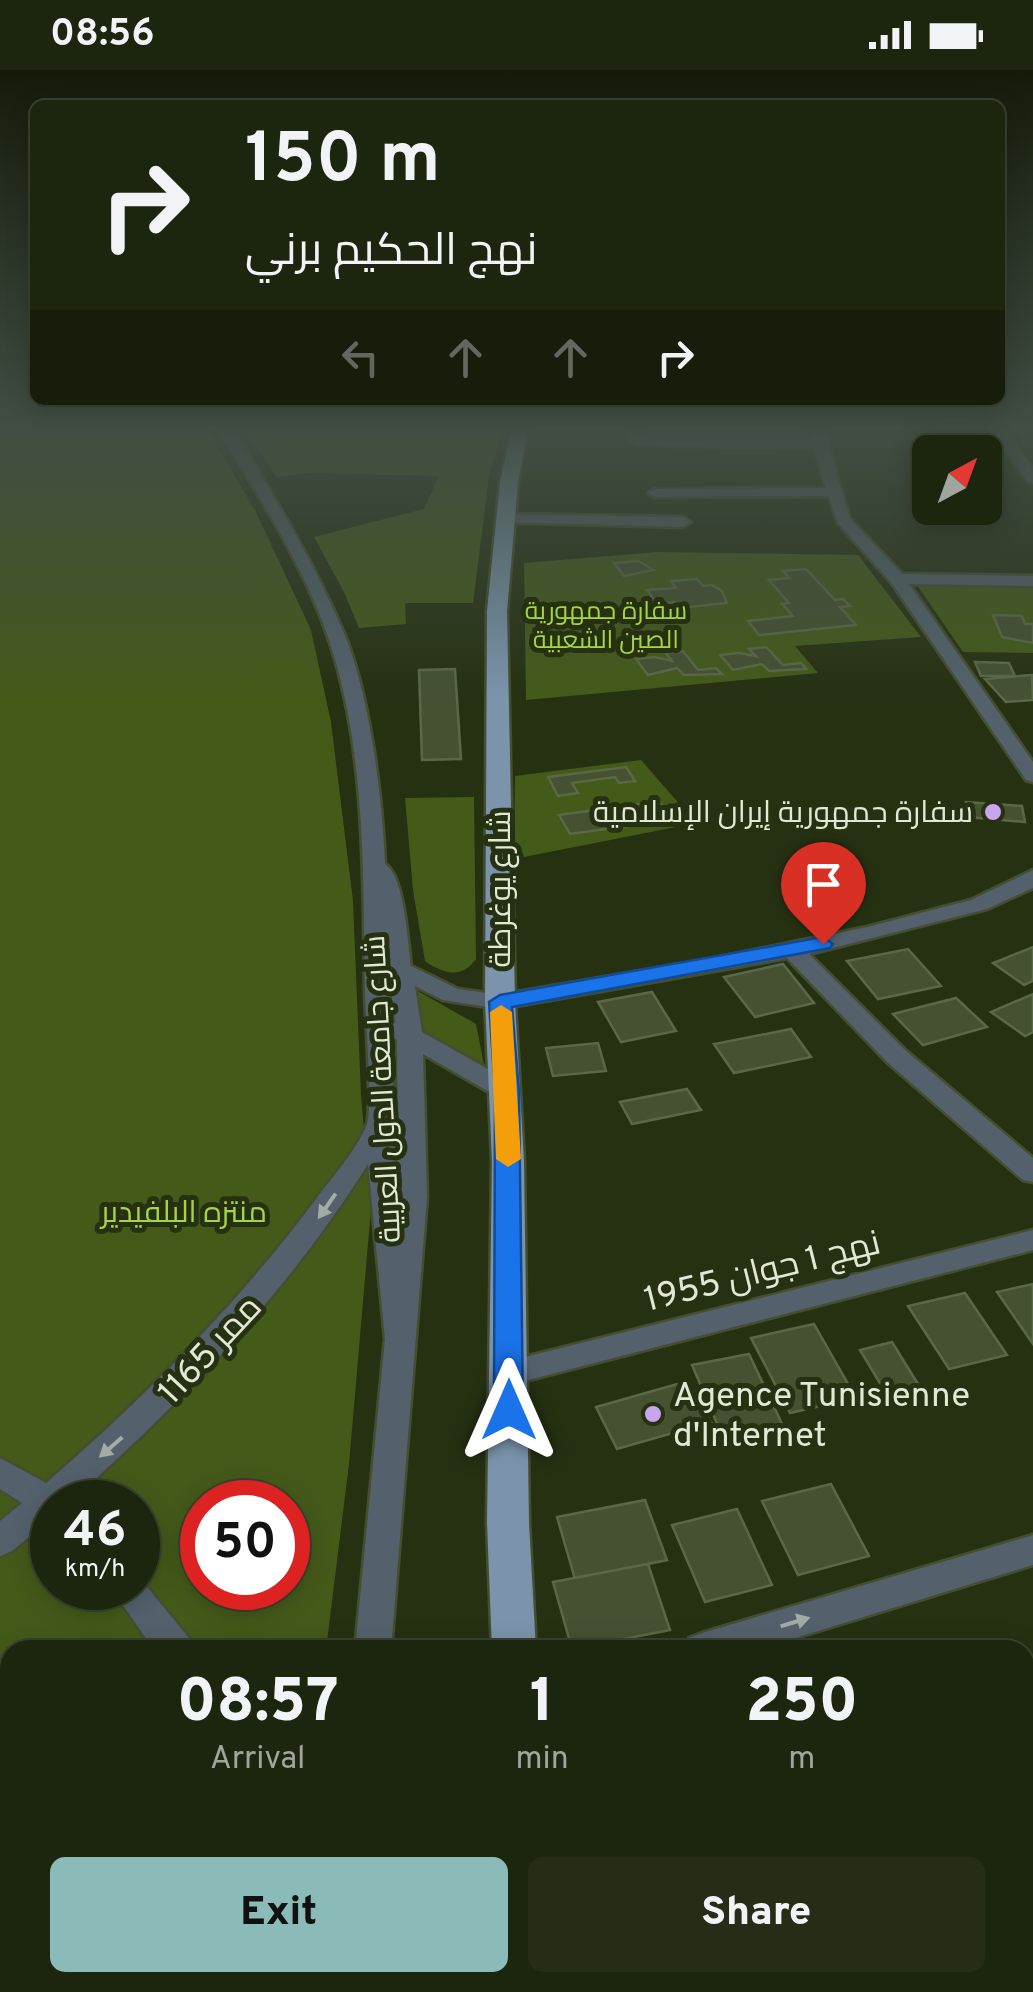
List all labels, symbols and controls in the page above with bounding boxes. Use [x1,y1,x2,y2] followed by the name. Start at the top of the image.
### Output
[50,11,155,60] text: 08:56
[245,118,440,207] text: 150 m
[80,140,210,270] icon: right
[245,224,538,281] text: نهج الحكيم برني
[333,330,388,385] icon: left
[438,330,493,385] icon: ahead
[543,330,598,385] icon: ahead
[648,330,703,385] icon: right
[912,435,1002,525] north arrow
[912,435,1002,525] map controls
[525,597,687,658] park label: سفارة جمهورية الصين الشعبية
[593,796,973,833] place label: سفارة جمهورية إيران الإسلامية
[982,801,1004,823] marker: سفارة جمهورية إيران الإسلامية
[484,811,521,967] street label: شارع يوغرطة
[781,842,866,945] pin
[796,857,851,912] icon: arrive
[358,934,411,1243] street label: شارع جامعة الدول العربية
[318,1193,337,1219] one-way arrow
[99,1196,267,1233] park label: منتزه البلفيدير
[640,1222,885,1324] street label: نهج 1 جوان 1955
[150,1287,273,1415] street label: ممر 1165
[457,1358,561,1462] position arrow
[673,1375,970,1459] place label: Agence Tunisienne d'Internet
[642,1403,664,1425] marker: Agence Tunisienne d'Internet
[98,1436,123,1458] one-way arrow
[180,1480,310,1610] speed limit sign: 50
[64,1501,126,1564] text: 46
[65,1554,125,1586] text: km/h
[780,1614,811,1629] one-way arrow
[177,1667,339,1743] text: 08:57
[530,1667,554,1743] text: 1
[745,1667,858,1743] text: 250
[210,1740,305,1780] text: Arrival
[515,1740,569,1780] text: min
[788,1740,815,1780] text: m
[50,1857,508,1972] button: Exit
[528,1857,985,1972] button: Share

